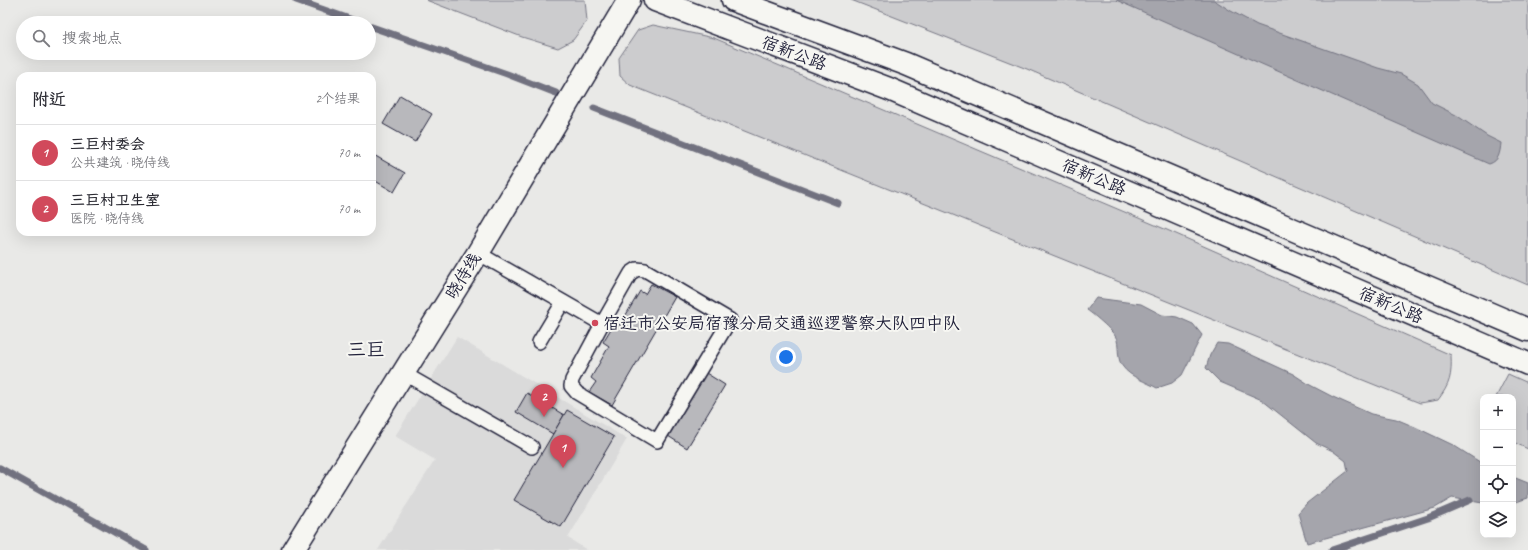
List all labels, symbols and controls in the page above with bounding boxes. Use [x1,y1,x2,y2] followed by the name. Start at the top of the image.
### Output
[16,16,376,60] search box
[30,27,52,49] icon: search
[62,29,122,48] text: 搜索地点
[758,31,830,75] street label: 宿新公路
[32,89,66,110] text: 附近
[315,91,360,107] text: 2个结果
[70,135,145,154] text: 三巨村委会
[42,145,48,161] text: 1
[338,145,360,161] text: 70 m
[1059,154,1129,200] street label: 宿新公路
[70,155,170,171] text: 公共建筑 · 晓侍线
[70,191,160,210] text: 三巨村卫生室
[42,201,48,217] text: 2
[338,201,360,217] text: 70 m
[70,211,144,227] text: 医院 · 晓侍线
[441,249,485,303] street label: 晓侍线
[1356,282,1426,328] street label: 宿新公路
[603,313,960,334] place label: 宿迁市公安局宿豫分局交通巡逻警察大队四中队
[590,318,600,328] marker: 宿迁市公安局宿豫分局交通巡逻警察大队四中队
[347,338,385,362] district label: 三巨
[776,347,796,367] your location
[531,384,557,417] pin: 2
[1480,394,1516,538] map controls
[1480,394,1516,430] button: +
[1480,430,1516,466] button: −
[550,435,576,468] pin: 1
[1480,466,1516,502] button: locate
[1480,502,1516,538] button: layers

